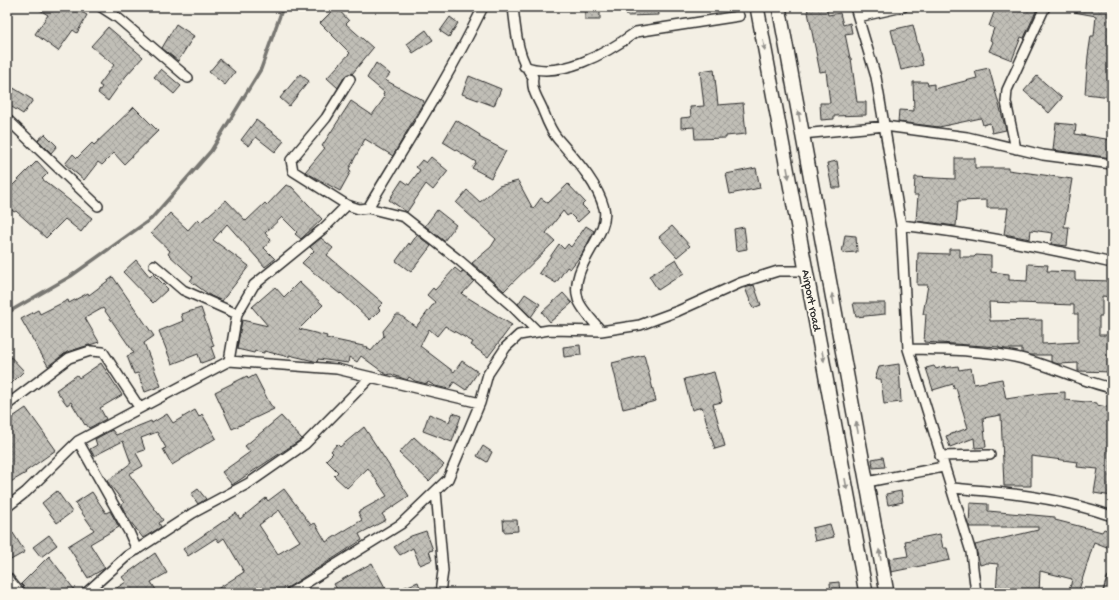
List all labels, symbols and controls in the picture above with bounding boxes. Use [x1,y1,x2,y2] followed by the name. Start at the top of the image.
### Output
[762,39,768,51] one-way arrow
[796,110,802,122] one-way arrow
[786,167,792,179] one-way arrow
[797,269,823,333] street label: Airport road
[829,293,835,305] one-way arrow
[820,350,826,362] one-way arrow
[854,421,860,433] one-way arrow
[843,478,849,490] one-way arrow
[877,548,883,561] one-way arrow

